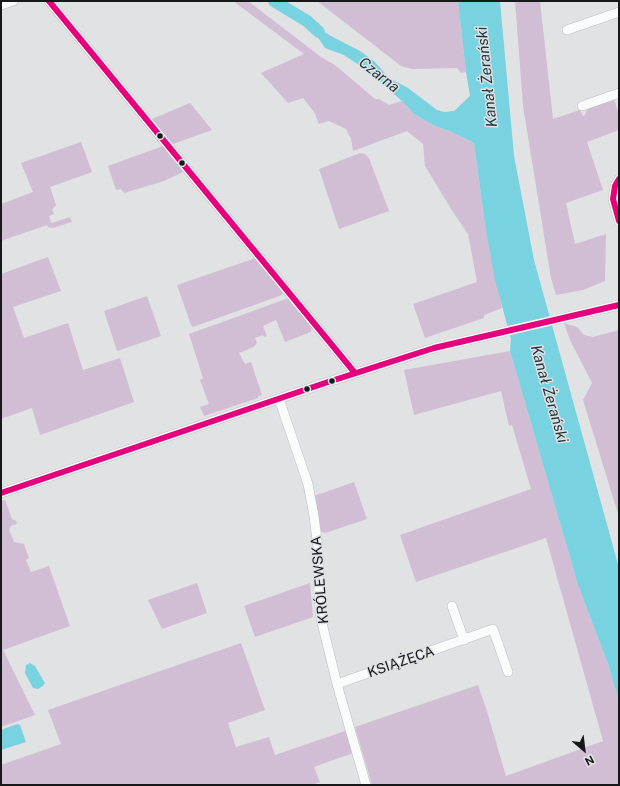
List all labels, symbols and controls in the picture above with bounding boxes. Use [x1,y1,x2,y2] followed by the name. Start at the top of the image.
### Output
[473,26,501,128] water label: Kanał Żerański
[355,53,403,97] water label: Czarna
[155,131,165,141] unlabelled marker
[177,158,187,168] unlabelled marker
[526,343,572,445] water label: Kanał Żerański
[327,376,337,386] unlabelled marker
[302,384,312,394] unlabelled marker
[308,535,332,625] street label: KRÓLEWSKA
[365,643,437,681] street label: KSIĄŻĘCA
[564,730,604,770] north arrow
[583,753,596,768] text: N

